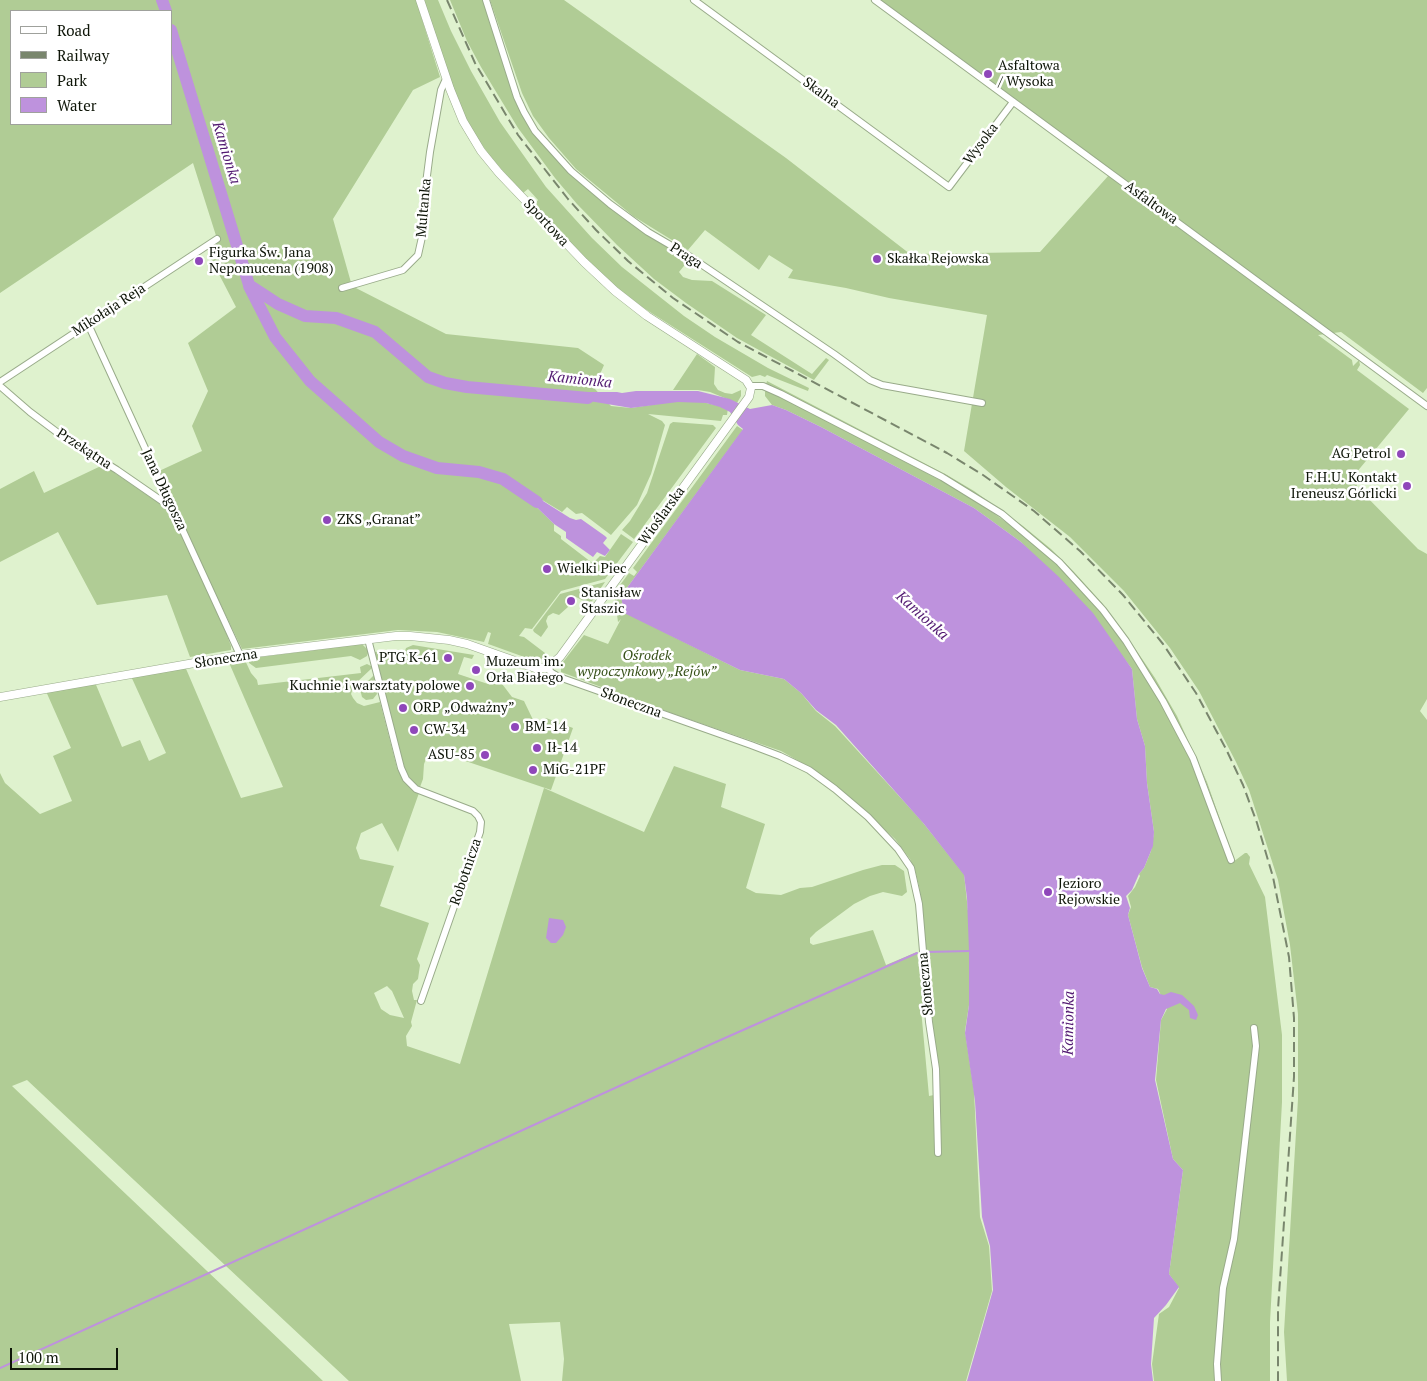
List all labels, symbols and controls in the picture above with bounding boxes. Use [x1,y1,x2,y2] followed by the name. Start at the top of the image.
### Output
[10,10,172,125] legend
[57,20,90,40] text: Road
[57,45,109,65] text: Railway
[998,58,1060,90] place label: Asfaltowa / Wysoka
[982,68,994,80] marker: Asfaltowa / Wysoka
[57,70,87,90] text: Park
[799,74,843,112] street label: Skalna
[57,95,96,115] text: Water
[208,120,244,186] water label: Kamionka
[960,120,1002,168] street label: Wysoka
[413,178,435,238] street label: Multanka
[1121,178,1181,228] street label: Asfaltowa
[520,196,572,250] street label: Sportowa
[667,239,705,273] street label: Praga
[209,245,334,278] place label: Figurka Św. Jana Nepomucena (1908)
[887,251,989,267] place label: Skałka Rejowska
[871,253,883,265] marker: Skałka Rejowska
[193,255,205,267] marker: Figurka Św. Jana Nepomucena (1908)
[69,280,149,340] street label: Mikołaja Reja
[547,368,613,392] water label: Kamionka
[53,425,115,473] street label: Przekątna
[138,446,190,534] street label: Jana Długosza
[1332,446,1391,462] place label: AG Petrol
[1395,448,1407,460] marker: AG Petrol
[1291,470,1397,502] place label: F.H.U. Kontakt Ireneusz Górlicki
[1401,480,1413,492] marker: F.H.U. Kontakt Ireneusz Górlicki
[635,484,689,548] street label: Wioślarska
[337,512,421,528] place label: ZKS „Granat”
[321,514,333,526] marker: ZKS „Granat”
[557,561,627,577] place label: Wielki Piec
[541,563,553,575] marker: Wielki Piec
[581,585,641,618] place label: Stanisław Staszic
[892,588,952,644] water label: Kamionka
[565,595,577,607] marker: Stanisław Staszic
[193,646,259,672] street label: Słoneczna
[577,648,717,680] park label: Ośrodek wypoczynkowy „Rejów”
[379,650,438,666] place label: PTG K-61
[442,652,454,664] marker: PTG K-61
[486,654,564,686] place label: Muzeum im. Orła Białego
[470,664,482,676] marker: Muzeum im. Orła Białego
[290,678,460,694] place label: Kuchnie i warsztaty polowe
[464,680,476,692] marker: Kuchnie i warsztaty polowe
[598,684,664,722] street label: Słoneczna
[413,700,515,716] place label: ORP „Odważny”
[397,702,409,714] marker: ORP „Odważny”
[525,719,567,735] place label: BM-14
[509,721,521,733] marker: BM-14
[424,722,466,738] place label: CW-34
[408,724,420,736] marker: CW-34
[547,740,577,756] place label: Ił-14
[531,742,543,754] marker: Ił-14
[428,747,475,763] place label: ASU-85
[479,749,491,761] marker: ASU-85
[543,762,606,778] place label: MiG-21PF
[527,764,539,776] marker: MiG-21PF
[447,836,485,908] street label: Robotnicza
[1058,876,1120,909] place label: Jezioro Rejowskie
[1042,886,1054,898] marker: Jezioro Rejowskie
[915,952,937,1016] street label: Słoneczna
[1059,991,1079,1055] water label: Kamionka
[12,1338,120,1370] scale bar
[18,1347,59,1367] text: 100 m

